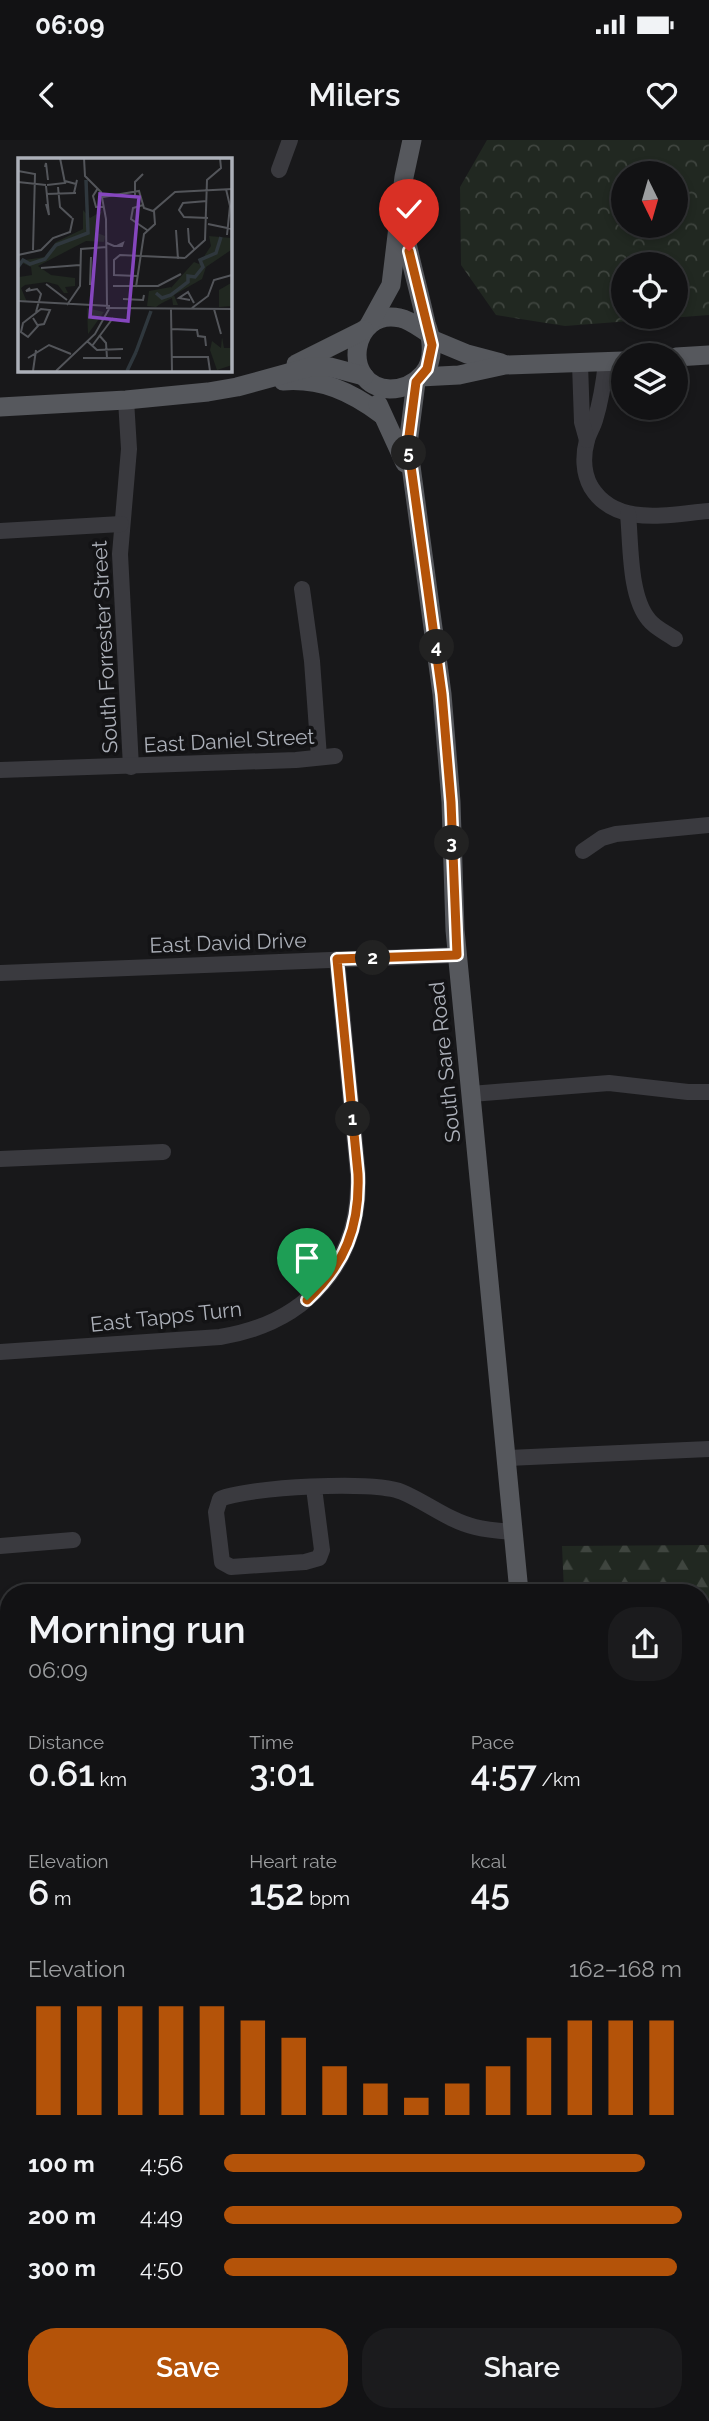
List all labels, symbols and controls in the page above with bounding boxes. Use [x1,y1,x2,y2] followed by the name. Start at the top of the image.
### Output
[35,10,104,40] text: 06:09
[28,76,66,114] icon: back
[309,76,400,113] text: Milers
[643,76,681,114] icon: heart
[18,158,231,371] inset map
[611,161,688,238] north arrow
[611,161,688,420] map controls
[379,179,439,251] pin
[390,190,428,228] icon: check
[611,252,688,329] button: locate
[611,343,688,420] button: layers
[392,436,426,470] pin: 5
[403,441,414,463] text: 5
[86,540,123,754] street label: South Forrester Street
[420,630,454,664] pin: 4
[431,635,442,657] text: 4
[143,724,315,757] street label: East Daniel Street
[434,826,470,860] pin: 3
[446,831,457,853] text: 3
[149,927,307,958] street label: East David Drive
[356,940,390,976] pin: 2
[367,946,378,968] text: 2
[424,980,465,1144] street label: South Sare Road
[336,1102,370,1136] pin: 1
[348,1107,357,1129] text: 1
[277,1228,337,1300] pin
[288,1239,326,1277] icon: arrive
[89,1296,243,1337] street label: East Tapps Turn
[28,1607,246,1652] text: Morning run
[608,1607,682,1681] button: share
[28,1656,88,1683] text: 06:09
[28,1731,104,1753] text: Distance
[249,1731,294,1753] text: Time
[471,1731,514,1753] text: Pace
[28,1753,95,1794] text: 0.61
[249,1753,314,1794] text: 3:01
[471,1753,537,1794] text: 4:57
[95,1768,127,1790] text: km
[537,1768,581,1790] text: /km
[28,1850,109,1872] text: Elevation
[249,1850,337,1872] text: Heart rate
[471,1850,506,1872] text: kcal
[28,1872,49,1913] text: 6
[249,1872,304,1913] text: 152
[471,1872,510,1913] text: 45
[49,1887,72,1909] text: m
[304,1887,350,1909] text: bpm
[28,1955,126,1982] text: Elevation
[569,1955,682,1982] text: 162–168 m
[28,2150,95,2177] text: 100 m
[140,2150,183,2177] text: 4:56
[28,2202,96,2229] text: 200 m
[140,2202,183,2229] text: 4:49
[28,2254,96,2281] text: 300 m
[140,2254,184,2281] text: 4:50
[28,2328,348,2408] button: Save
[362,2328,682,2408] button: Share

